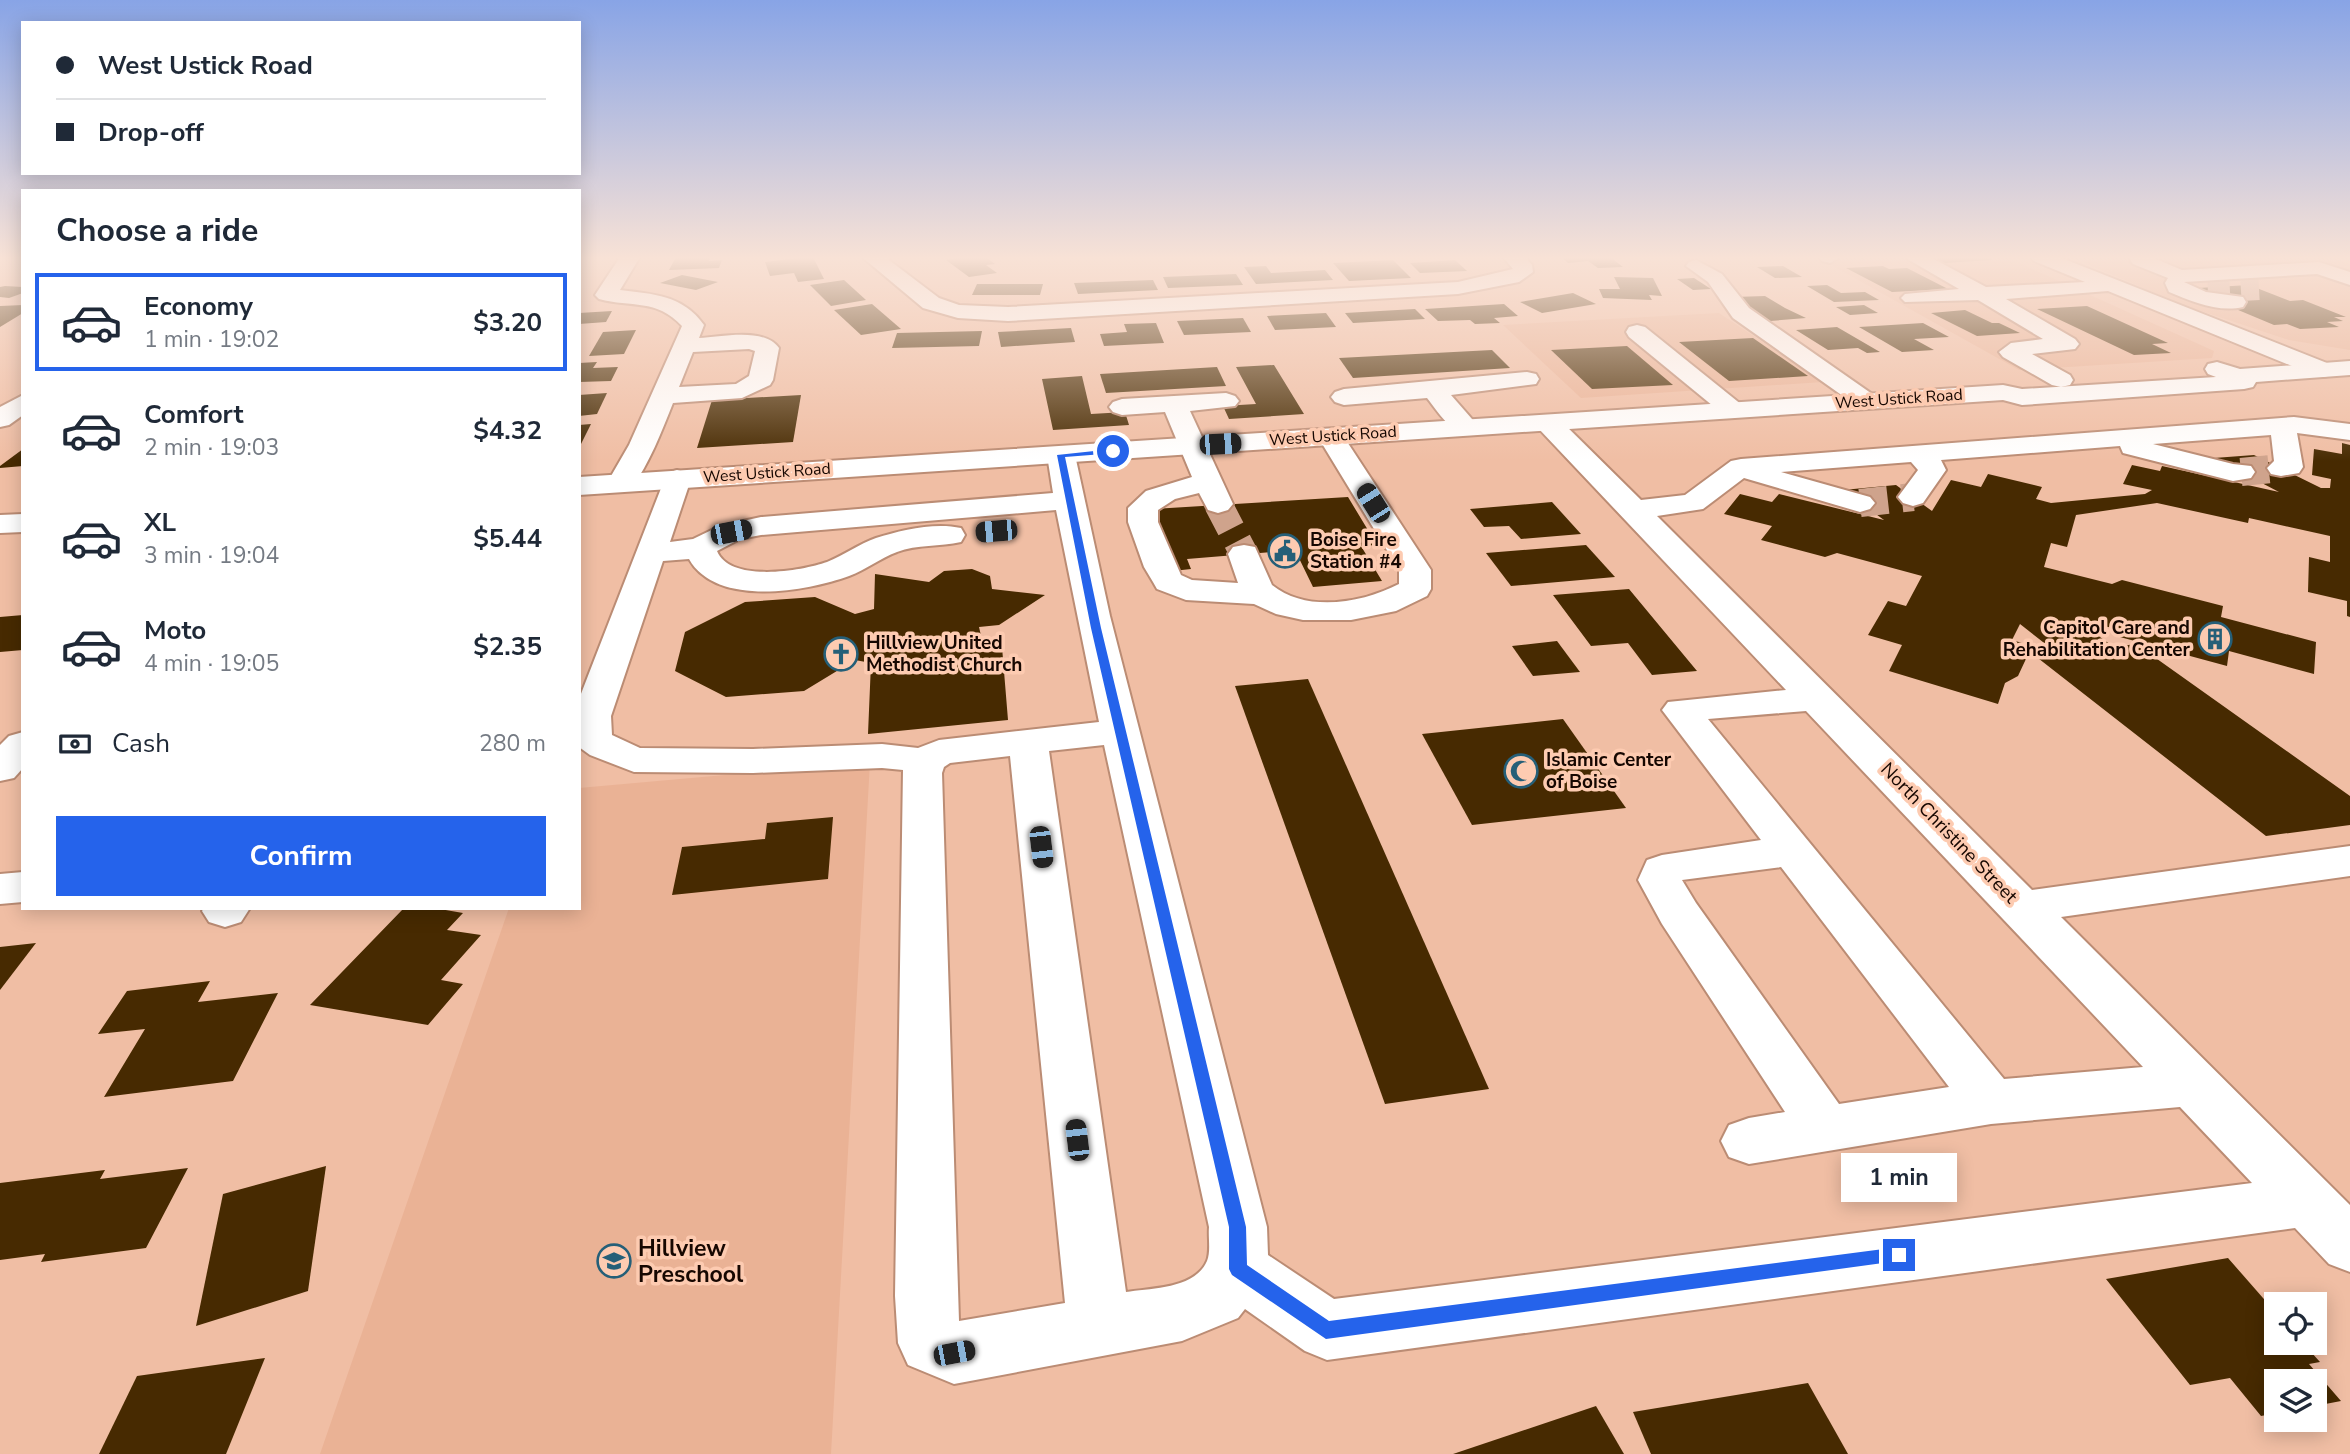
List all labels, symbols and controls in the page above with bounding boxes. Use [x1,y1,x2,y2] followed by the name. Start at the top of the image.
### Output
[98,48,313,83] text: West Ustick Road
[98,115,204,150] text: Drop-off
[56,209,258,252] text: Choose a ride
[144,289,253,324] text: Economy
[60,291,123,354] icon: car
[473,305,542,340] text: $3.20
[144,324,279,355] text: 1 min · 19:02
[1834,384,1964,414] street label: West Ustick Road
[144,397,244,432] text: Comfort
[60,399,123,462] icon: car
[473,413,542,448] text: $4.32
[1268,421,1398,451] street label: West Ustick Road
[144,432,279,463] text: 2 min · 19:03
[1199,432,1242,456] car
[1097,435,1129,467] route start
[702,458,832,488] street label: West Ustick Road
[1353,480,1394,526] car
[144,505,176,540] text: XL
[60,507,123,570] icon: car
[709,518,754,546] car
[975,519,1018,543] car
[473,521,542,556] text: $5.44
[1310,527,1402,575] place label: Boise Fire Station #4
[1266,532,1304,570] public building icon: Boise Fire Station #4
[144,540,279,571] text: 3 min · 19:04
[144,613,206,648] text: Moto
[60,615,123,678] icon: car
[2003,615,2191,663] place label: Capitol Care and Rehabilitation Center
[2196,620,2234,658] building icon: Capitol Care and Rehabilitation Center
[473,629,542,664] text: $2.35
[866,630,1022,678] place label: Hillview United Methodist Church
[822,635,860,673] church icon: Hillview United Methodist Church
[144,648,279,679] text: 4 min · 19:05
[56,725,94,763] icon: cash
[112,726,170,761] text: Cash
[479,728,546,759] text: 280 m
[1546,747,1672,795] place label: Islamic Center of Boise
[1502,752,1540,790] mosque icon: Islamic Center of Boise
[1875,757,2023,909] street label: North Christine Street
[56,816,546,896] button: Confirm
[1029,825,1054,869] car
[1065,1118,1090,1162] car
[1841,1154,1957,1202] callout: 1 min
[1869,1162,1929,1193] text: 1 min
[638,1233,744,1290] place label: Hillview Preschool
[1883,1239,1915,1271] route end
[595,1242,633,1280] school or university icon: Hillview Preschool
[2264,1292,2327,1432] map controls
[2264,1292,2327,1355] button: locate
[932,1339,977,1367] car
[2264,1369,2327,1432] button: layers

